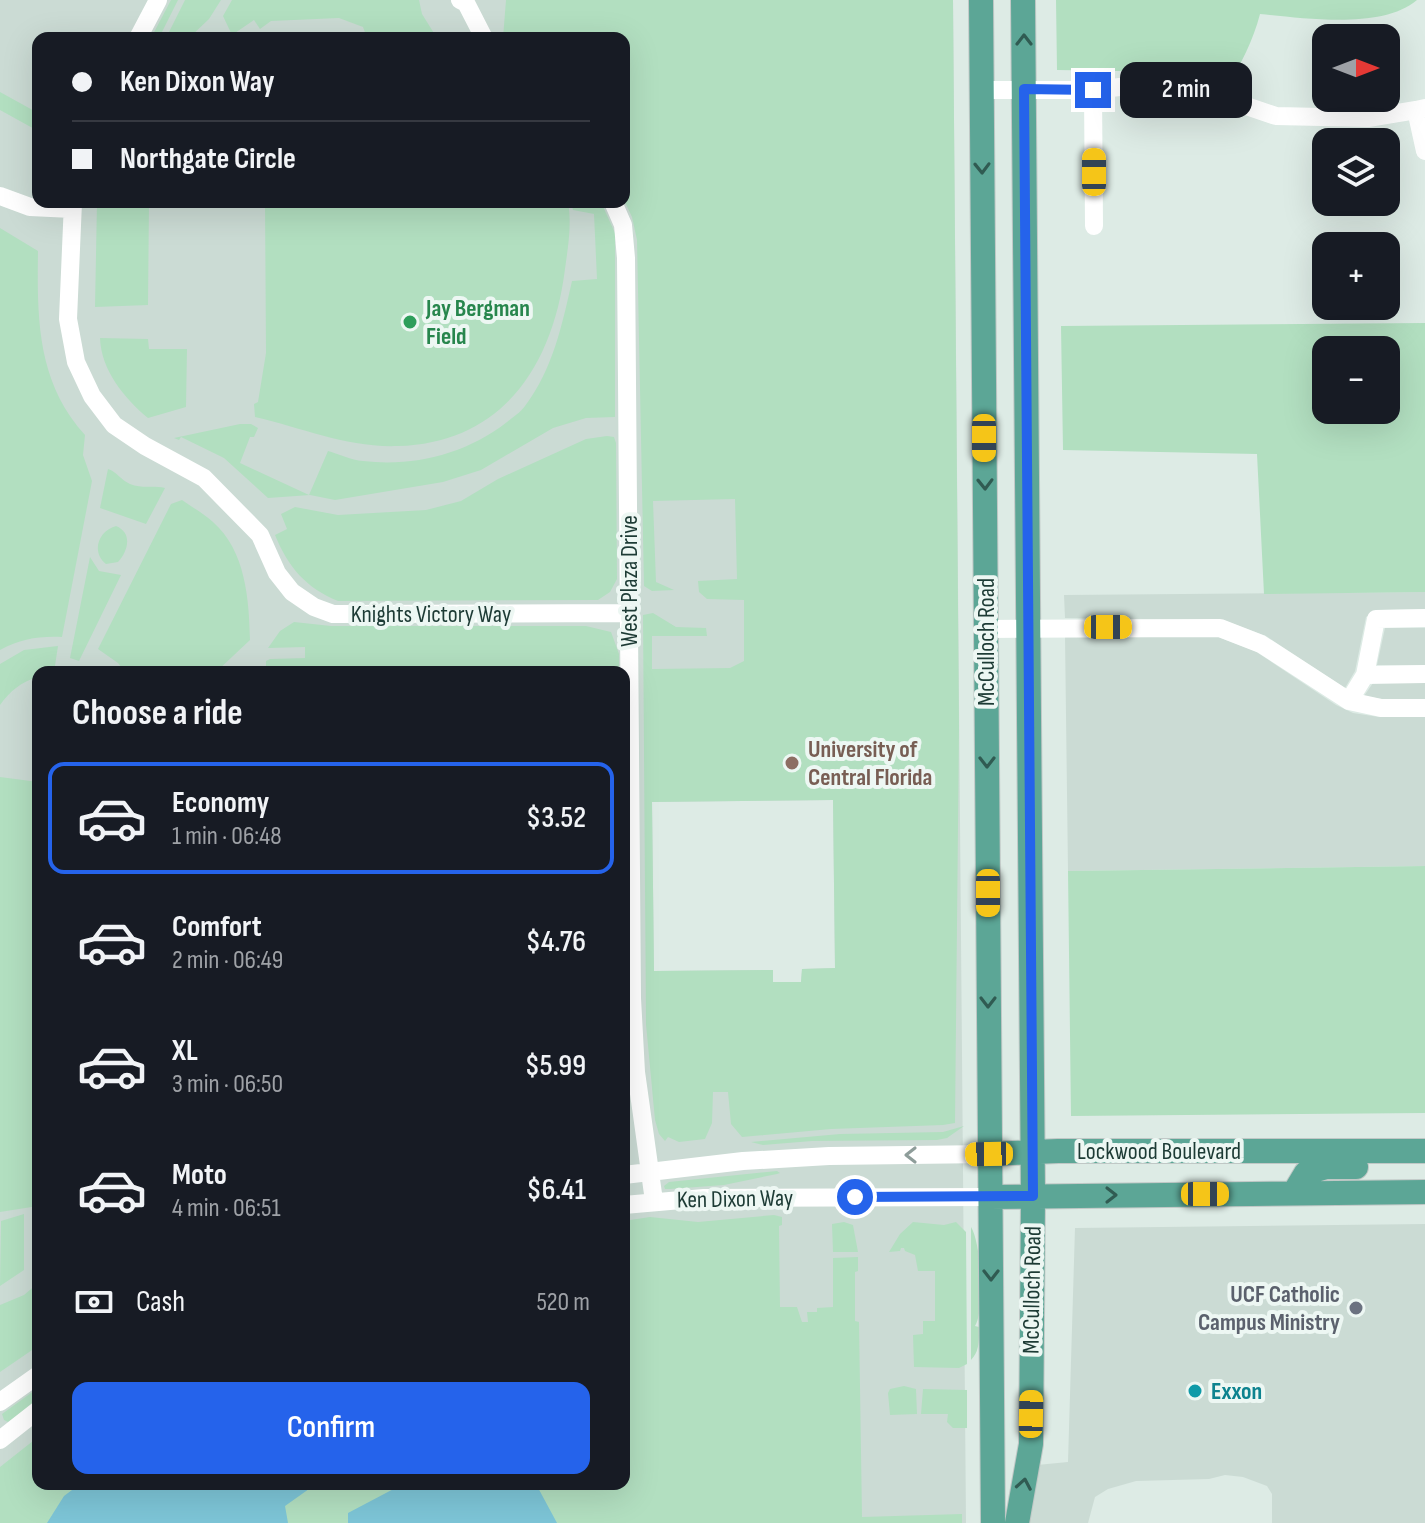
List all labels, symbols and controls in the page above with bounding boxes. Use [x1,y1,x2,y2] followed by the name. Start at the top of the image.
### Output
[1312,24,1400,112] north arrow
[1312,24,1400,424] map controls
[1015,33,1033,46] one-way arrow
[1121,62,1253,118] callout: 2 min
[120,64,274,100] text: Ken Dixon Way
[1075,72,1111,108] route end
[1162,74,1210,105] text: 2 min
[1312,128,1400,216] button: layers
[120,141,296,177] text: Northgate Circle
[1082,148,1106,196] car
[973,162,991,175] one-way arrow
[1312,232,1400,320] button: +
[425,294,530,351] place label: Jay Bergman Field
[401,313,419,331] marker: Jay Bergman Field
[1312,336,1400,424] button: −
[972,414,996,462] car
[976,478,994,491] one-way arrow
[615,515,644,647] street label: West Plaza Drive
[972,578,1001,706] street label: McCulloch Road
[351,600,511,629] street label: Knights Victory Way
[1084,615,1132,639] car
[72,692,243,735] text: Choose a ride
[808,735,932,792] place label: University of Central Florida
[783,754,801,772] marker: University of Central Florida
[978,756,996,769] one-way arrow
[76,782,148,854] icon: car
[172,785,269,821] text: Economy
[526,800,586,836] text: $3.52
[172,821,282,852] text: 1 min · 06:48
[976,869,1000,917] car
[76,906,148,978] icon: car
[172,909,262,945] text: Comfort
[526,924,586,960] text: $4.76
[172,945,283,976] text: 2 min · 06:49
[979,996,997,1009] one-way arrow
[76,1030,148,1102] icon: car
[172,1033,198,1069] text: XL
[525,1048,586,1084] text: $5.99
[172,1069,283,1100] text: 3 min · 06:50
[1077,1137,1241,1166] street label: Lockwood Boulevard
[965,1142,1013,1166] car
[904,1146,917,1164] one-way arrow
[76,1154,148,1226] icon: car
[172,1157,227,1193] text: Moto
[527,1172,586,1208] text: $6.41
[837,1179,873,1215] route start
[1181,1182,1229,1206] car
[677,1183,793,1215] street label: Ken Dixon Way
[1105,1186,1118,1204] one-way arrow
[172,1193,281,1224] text: 4 min · 06:51
[1016,1226,1048,1354] street label: McCulloch Road
[982,1269,1000,1282] one-way arrow
[72,1280,116,1324] icon: cash
[1198,1280,1340,1337] place label: UCF Catholic Campus Ministry
[136,1284,185,1320] text: Cash
[536,1287,590,1318] text: 520 m
[1347,1299,1365,1317] marker: UCF Catholic Campus Ministry
[1211,1377,1262,1406] place label: Exxon
[72,1382,590,1474] button: Confirm
[1186,1382,1204,1400] marker: Exxon
[1019,1390,1043,1438] car
[1014,1477,1031,1490] one-way arrow

